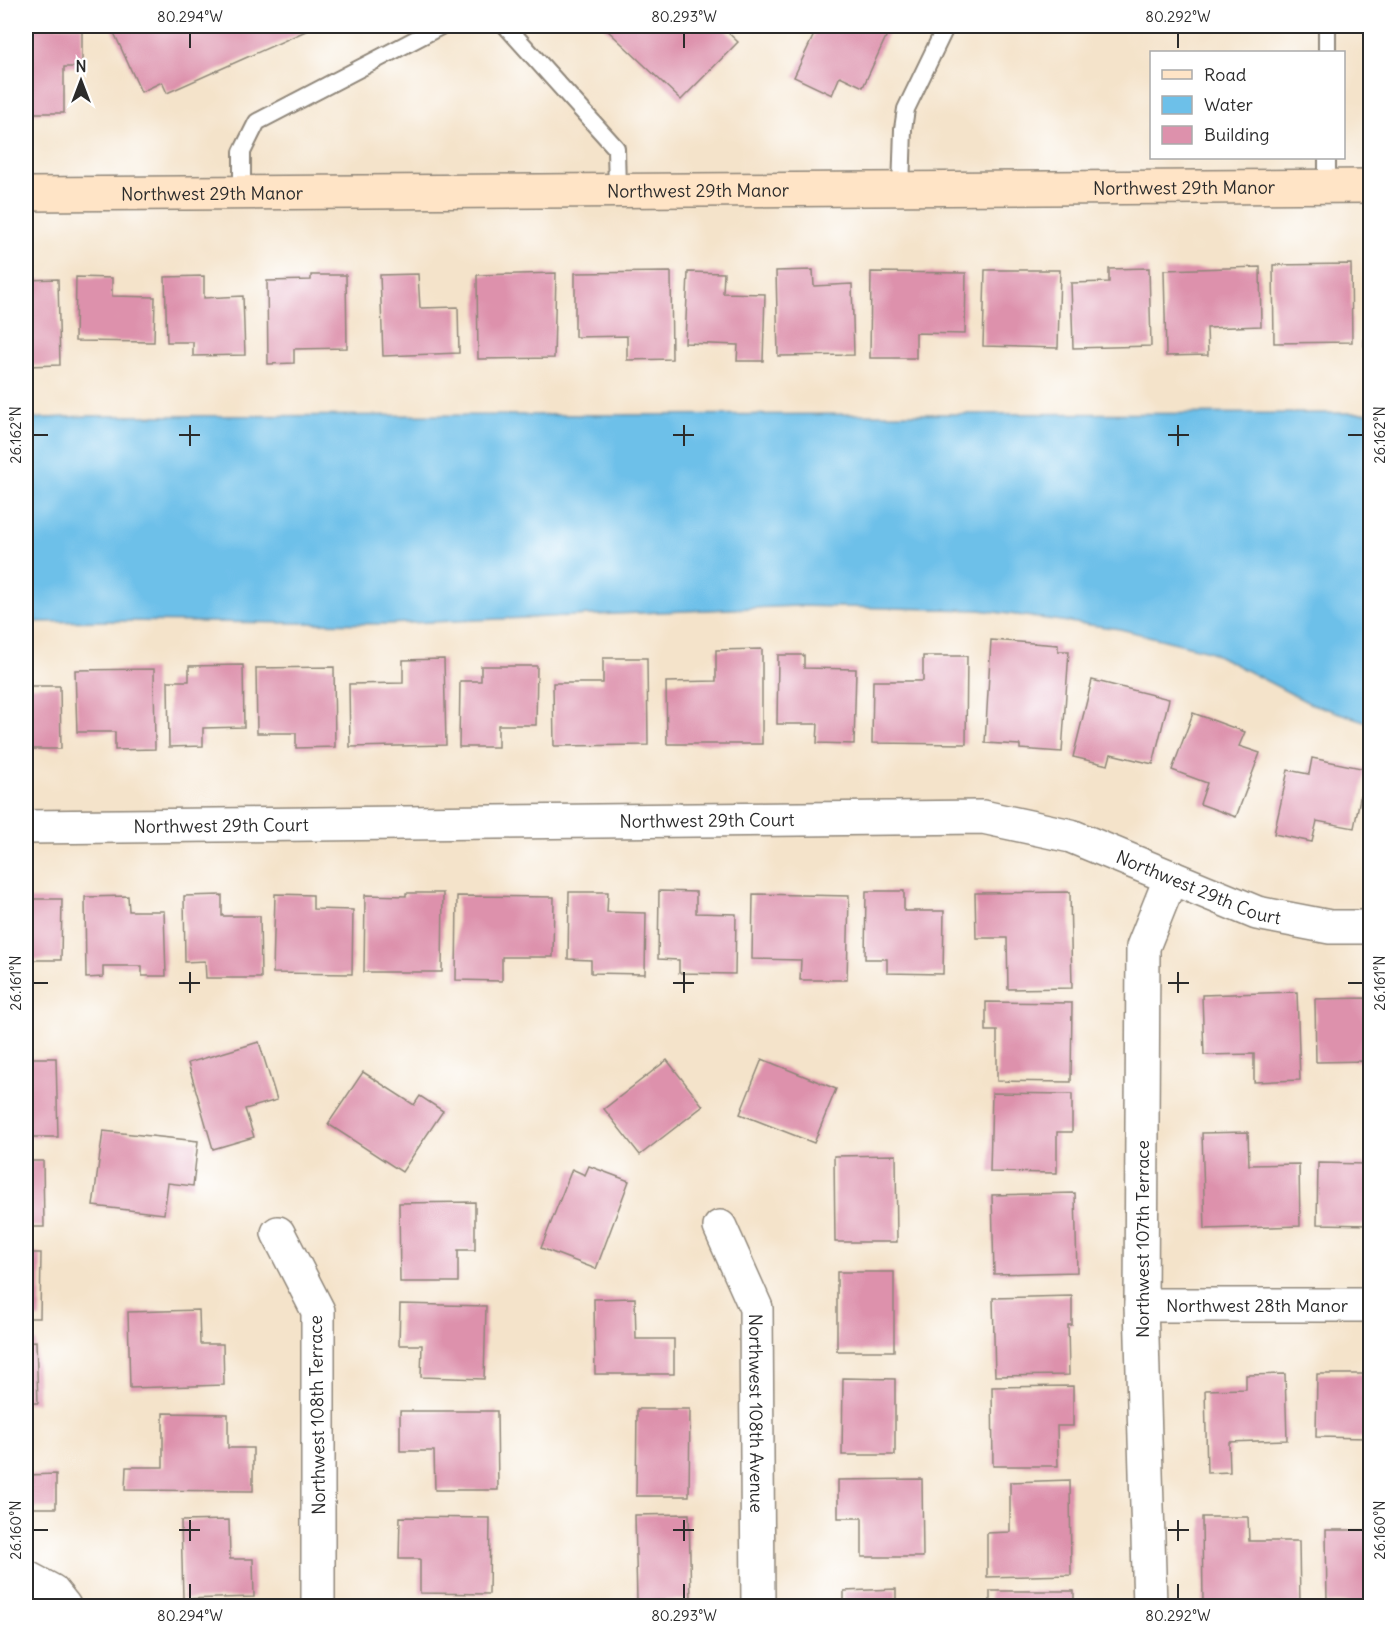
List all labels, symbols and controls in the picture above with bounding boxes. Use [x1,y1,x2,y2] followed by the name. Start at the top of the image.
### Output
[157,7,223,26] text: 80.294°W
[651,7,717,26] text: 80.293°W
[1145,7,1211,26] text: 80.292°W
[51,51,111,111] north arrow
[1150,51,1345,159] legend
[75,56,87,76] text: N
[1204,63,1247,86] text: Road
[1204,93,1254,116] text: Water
[1204,123,1269,146] text: Building
[1093,175,1276,199] street label: Northwest 29th Manor
[607,178,790,202] street label: Northwest 29th Manor
[121,181,304,205] street label: Northwest 29th Manor
[6,406,25,464] text: 26.162°N
[1370,406,1389,464] text: 26.162°N
[619,807,795,832] street label: Northwest 29th Court
[133,813,309,837] street label: Northwest 29th Court
[1113,845,1283,929] street label: Northwest 29th Court
[6,955,25,1011] text: 26.161°N
[1370,955,1389,1011] text: 26.161°N
[1131,1140,1154,1338] street label: Northwest 107th Terrace
[1166,1294,1349,1317] street label: Northwest 28th Manor
[745,1314,769,1513] street label: Northwest 108th Avenue
[304,1315,330,1515] street label: Northwest 108th Terrace
[6,1500,25,1560] text: 26.160°N
[1370,1500,1389,1560] text: 26.160°N
[157,1606,223,1625] text: 80.294°W
[651,1606,717,1625] text: 80.293°W
[1145,1606,1211,1625] text: 80.292°W

